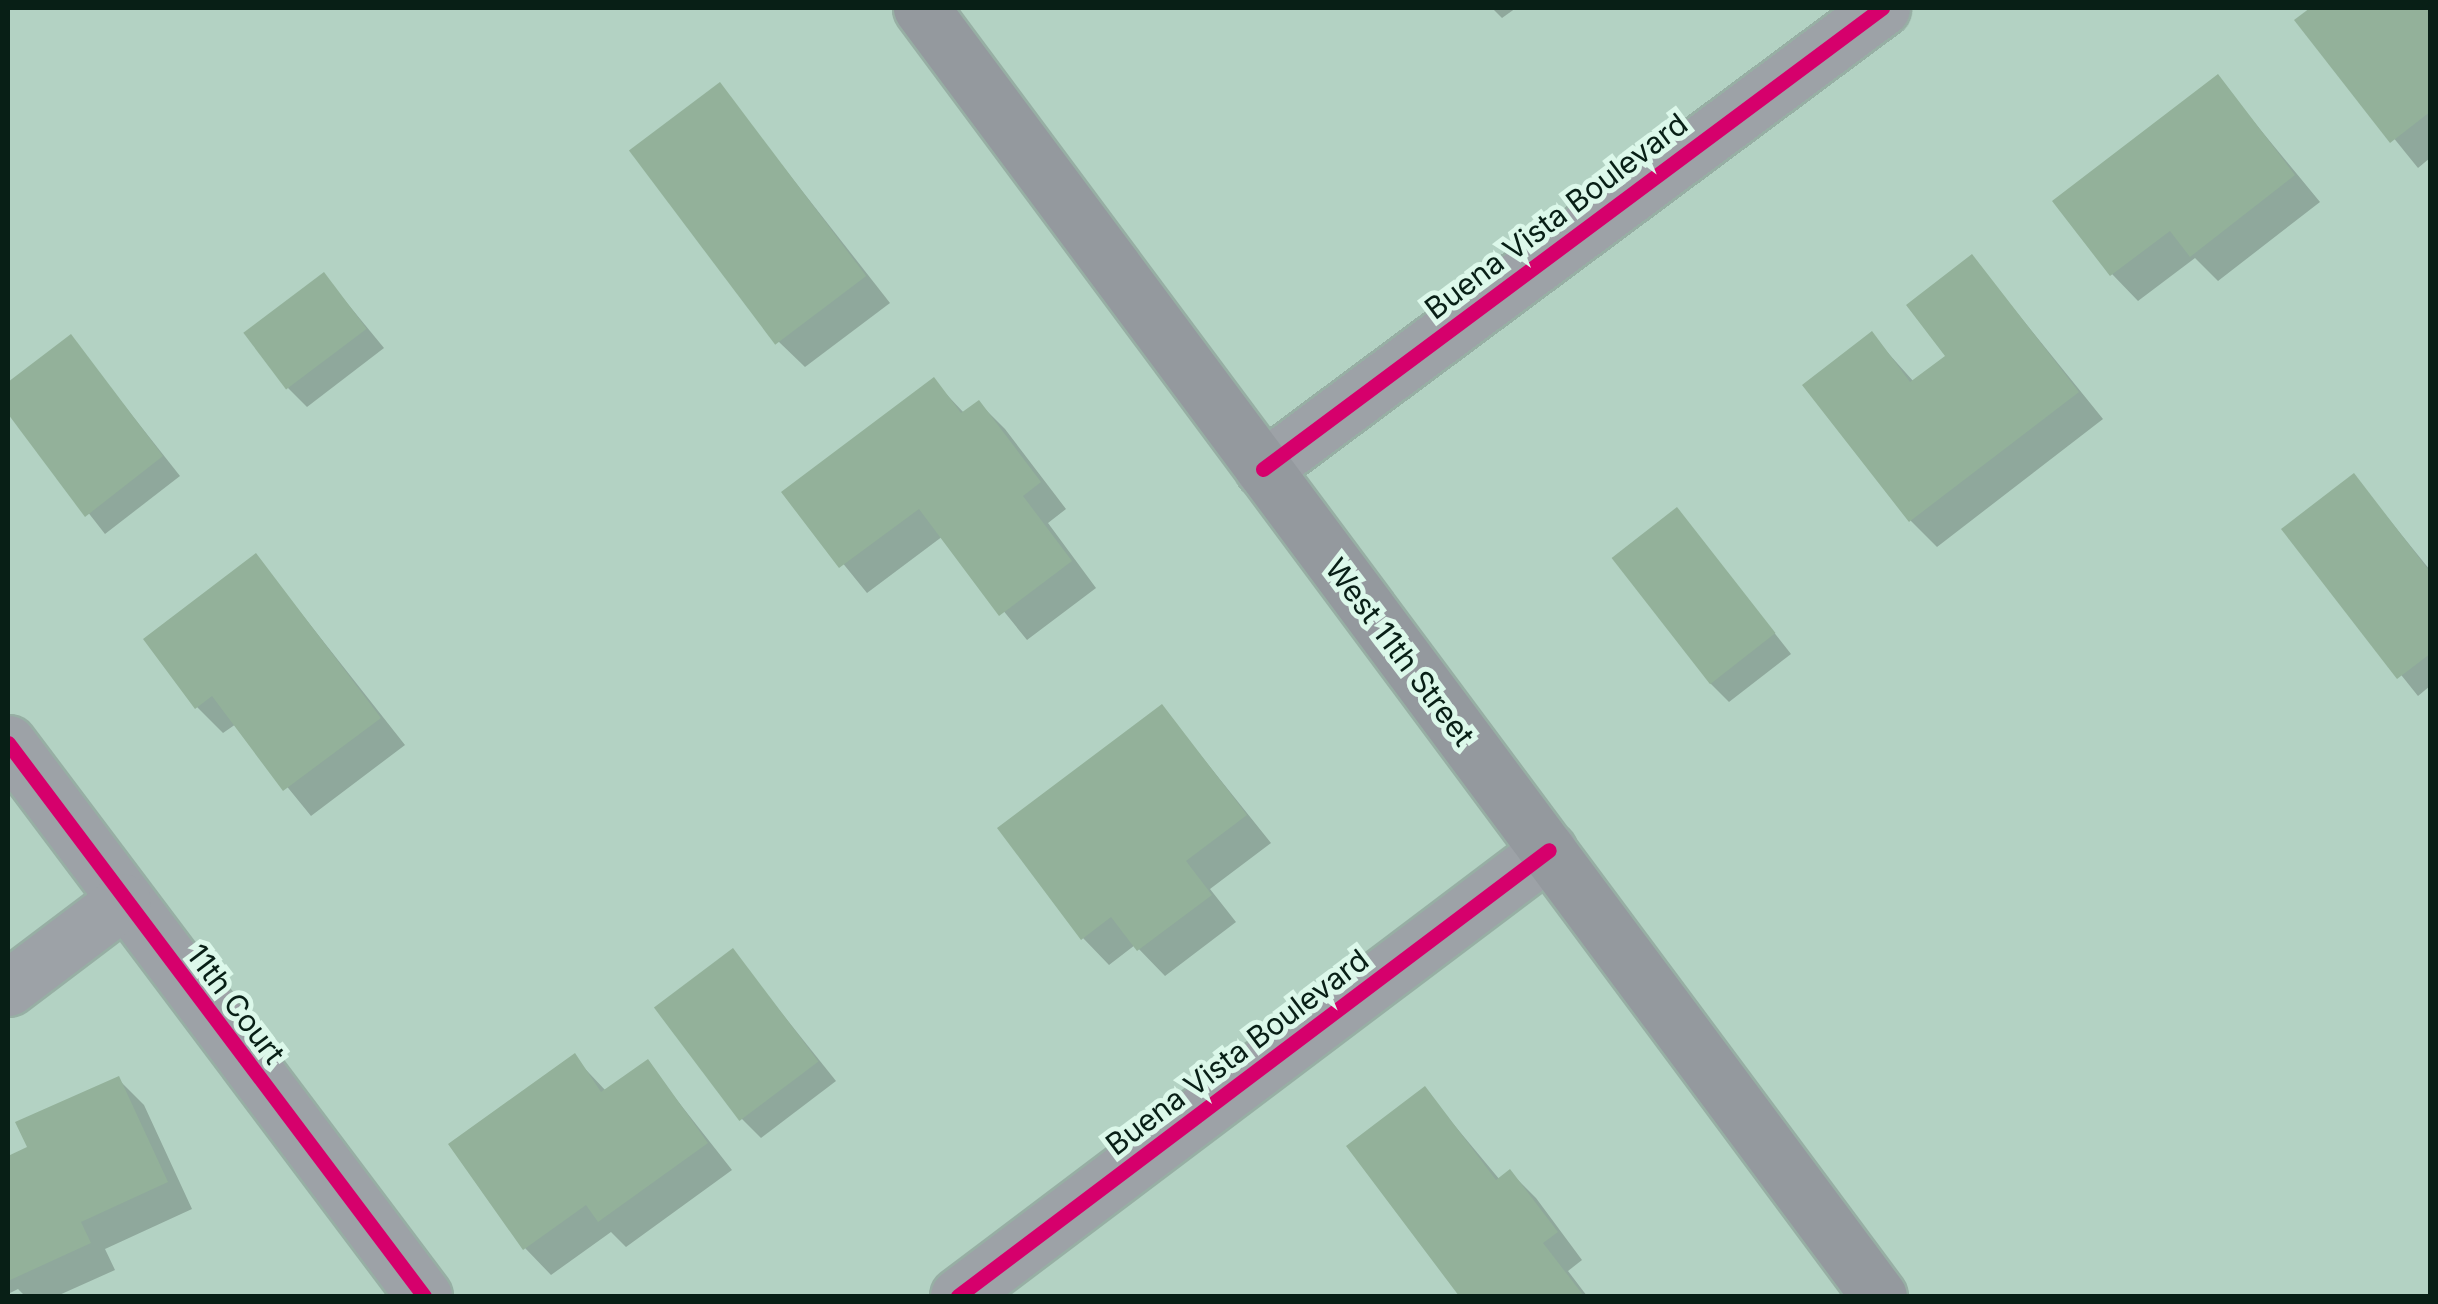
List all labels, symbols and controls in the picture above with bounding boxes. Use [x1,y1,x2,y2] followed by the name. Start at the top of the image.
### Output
[1418,106,1694,326] street label: Buena Vista Boulevard
[1318,551,1482,753] street label: West 11th Street
[179,937,293,1071] street label: 11th Court
[1099,942,1375,1162] street label: Buena Vista Boulevard

